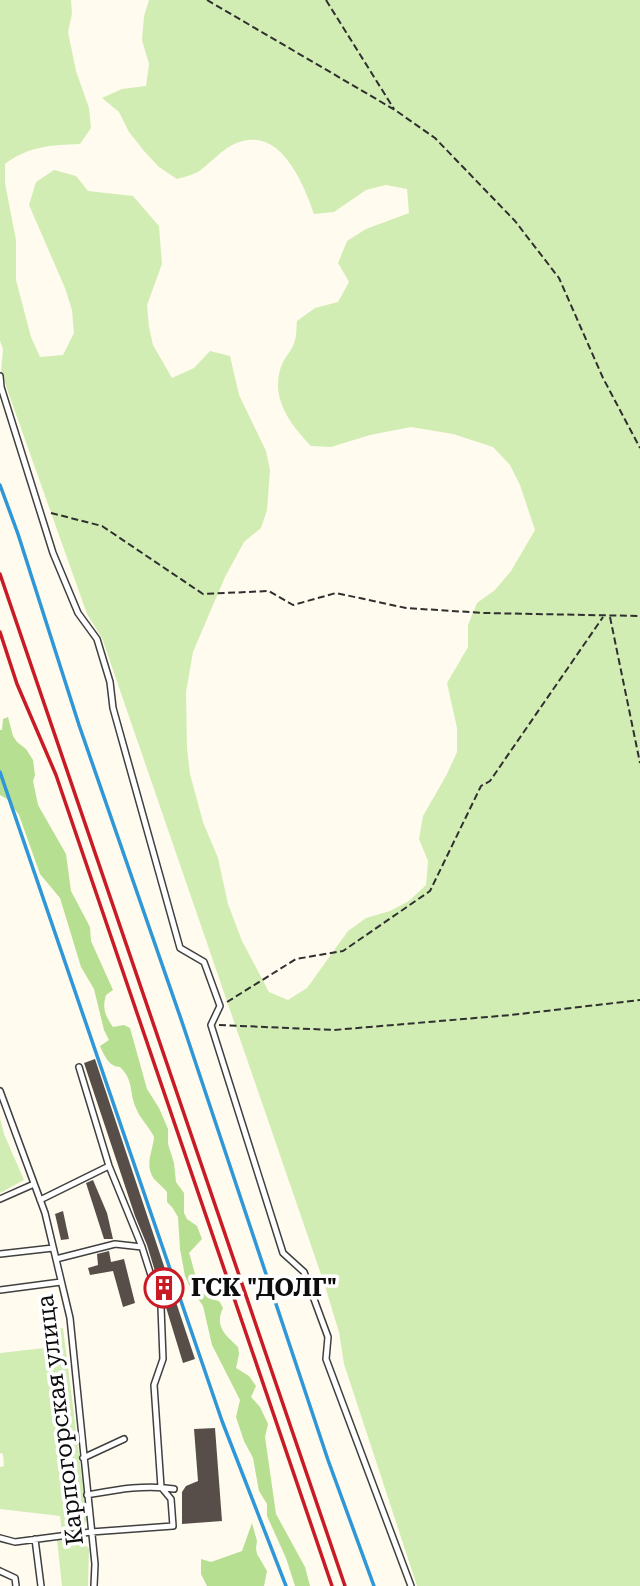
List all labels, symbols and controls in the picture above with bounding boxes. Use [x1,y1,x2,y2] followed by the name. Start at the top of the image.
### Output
[143,1267,185,1309] building icon: ГСК "ДОЛГ"
[191,1274,337,1302] place label: ГСК "ДОЛГ"
[31,1293,89,1547] street label: Карпогорская улица

